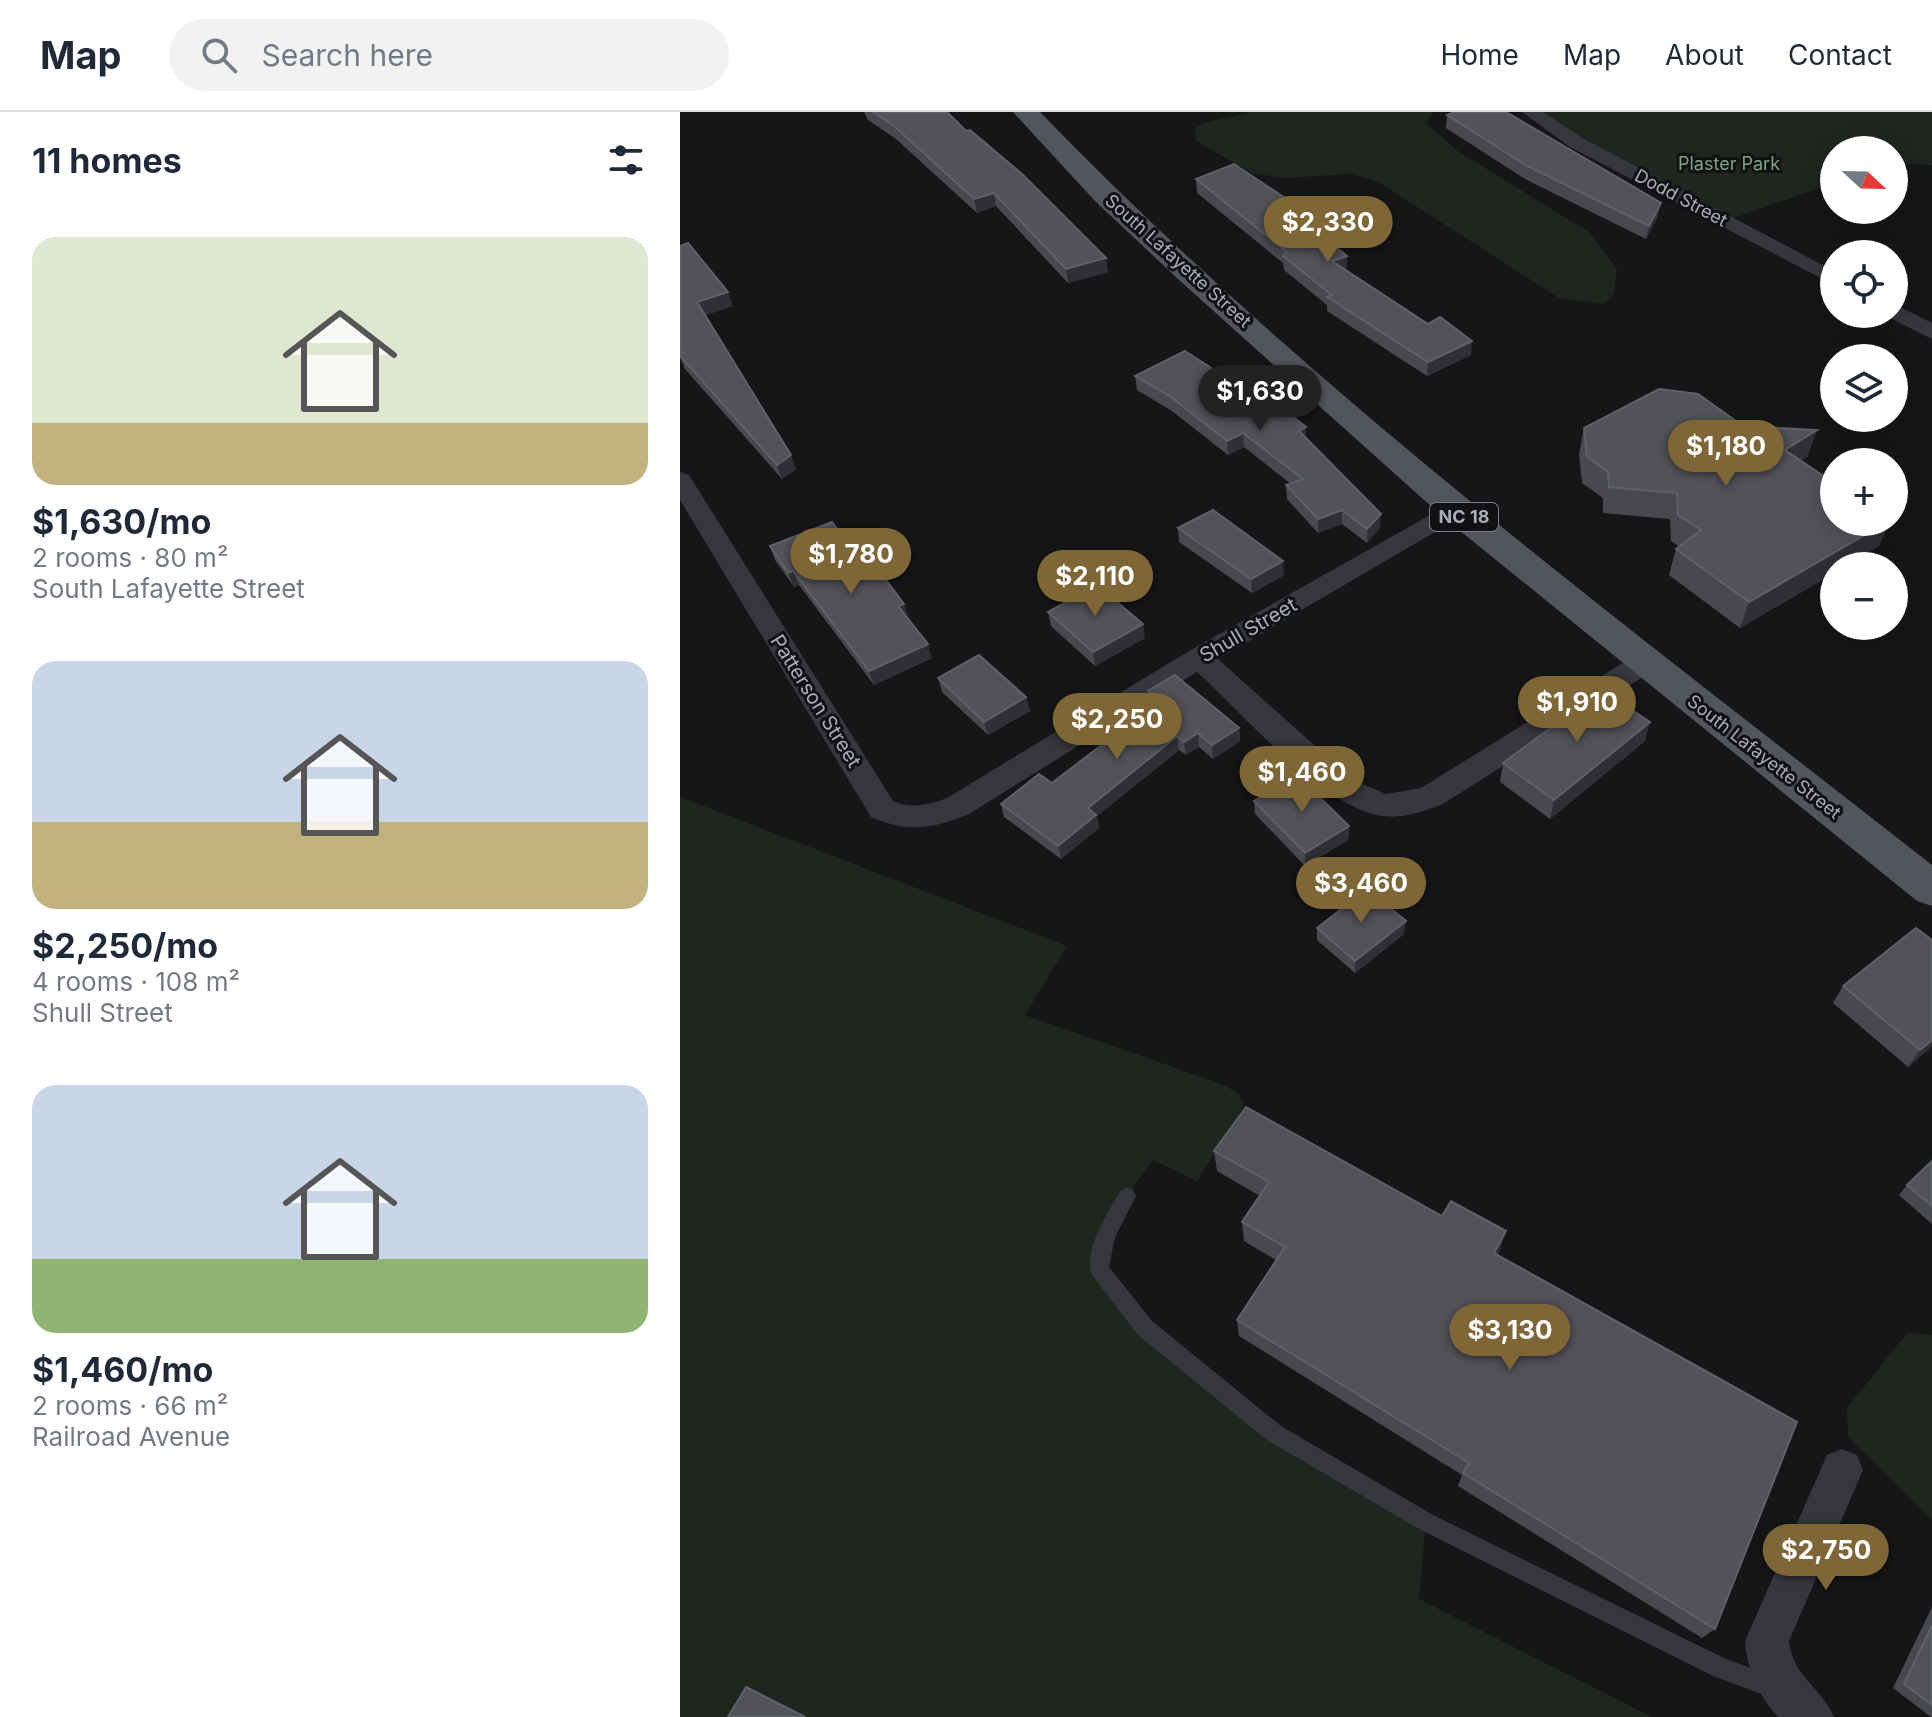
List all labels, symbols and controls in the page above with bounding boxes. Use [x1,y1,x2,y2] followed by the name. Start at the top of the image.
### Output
[169,19,729,91] search box
[40,32,121,78] text: Map
[197,33,241,77] icon: search
[261,37,433,73] text: Search here
[1440,38,1519,72] text: Home
[1563,38,1621,72] text: Map
[1665,38,1744,72] text: About
[1788,38,1892,72] text: Contact
[1820,136,1908,224] north arrow
[1820,136,1908,640] map controls
[604,138,648,182] icon: filters
[32,140,182,181] text: 11 homes
[1678,153,1780,174] park label: Plaster Park
[1631,164,1731,231] street label: Dodd Street
[1101,190,1256,332] street label: South Lafayette Street
[1263,196,1393,264] pin: $2,330
[1282,206,1374,237] text: $2,330
[1820,240,1908,328] button: locate
[268,289,412,433] icon: home
[1820,344,1908,432] button: layers
[1195,365,1325,433] pin: $1,630
[1216,375,1304,406] text: $1,630
[1661,420,1791,488] pin: $1,180
[1686,430,1766,461] text: $1,180
[1820,448,1908,536] button: +
[32,501,211,542] text: $1,630/mo
[1430,503,1498,531] road number: NC 18
[786,528,916,596] pin: $1,780
[808,538,894,569] text: $1,780
[32,542,228,573] text: 2 rooms · 80 m²
[1030,550,1160,618] pin: $2,110
[1820,552,1908,640] button: −
[1055,560,1135,591] text: $2,110
[32,573,305,604] text: South Lafayette Street
[1195,592,1301,667] street label: Shull Street
[766,630,867,772] street label: Patterson Street
[1512,676,1642,744] pin: $1,910
[1536,686,1618,717] text: $1,910
[1683,690,1845,823] street label: South Lafayette Street
[1052,693,1182,761] pin: $2,250
[1071,703,1163,734] text: $2,250
[268,713,412,857] icon: home
[1237,746,1367,814] pin: $1,460
[1258,756,1346,787] text: $1,460
[1296,857,1426,925] pin: $3,460
[1314,867,1408,898] text: $3,460
[32,925,218,966] text: $2,250/mo
[32,966,240,997] text: 4 rooms · 108 m²
[32,997,173,1028] text: Shull Street
[268,1137,412,1281] icon: home
[1445,1304,1575,1372] pin: $3,130
[1467,1314,1553,1345] text: $3,130
[32,1349,213,1390] text: $1,460/mo
[32,1390,228,1421] text: 2 rooms · 66 m²
[32,1421,230,1452] text: Railroad Avenue
[1761,1524,1891,1592] pin: $2,750
[1781,1534,1871,1565] text: $2,750

